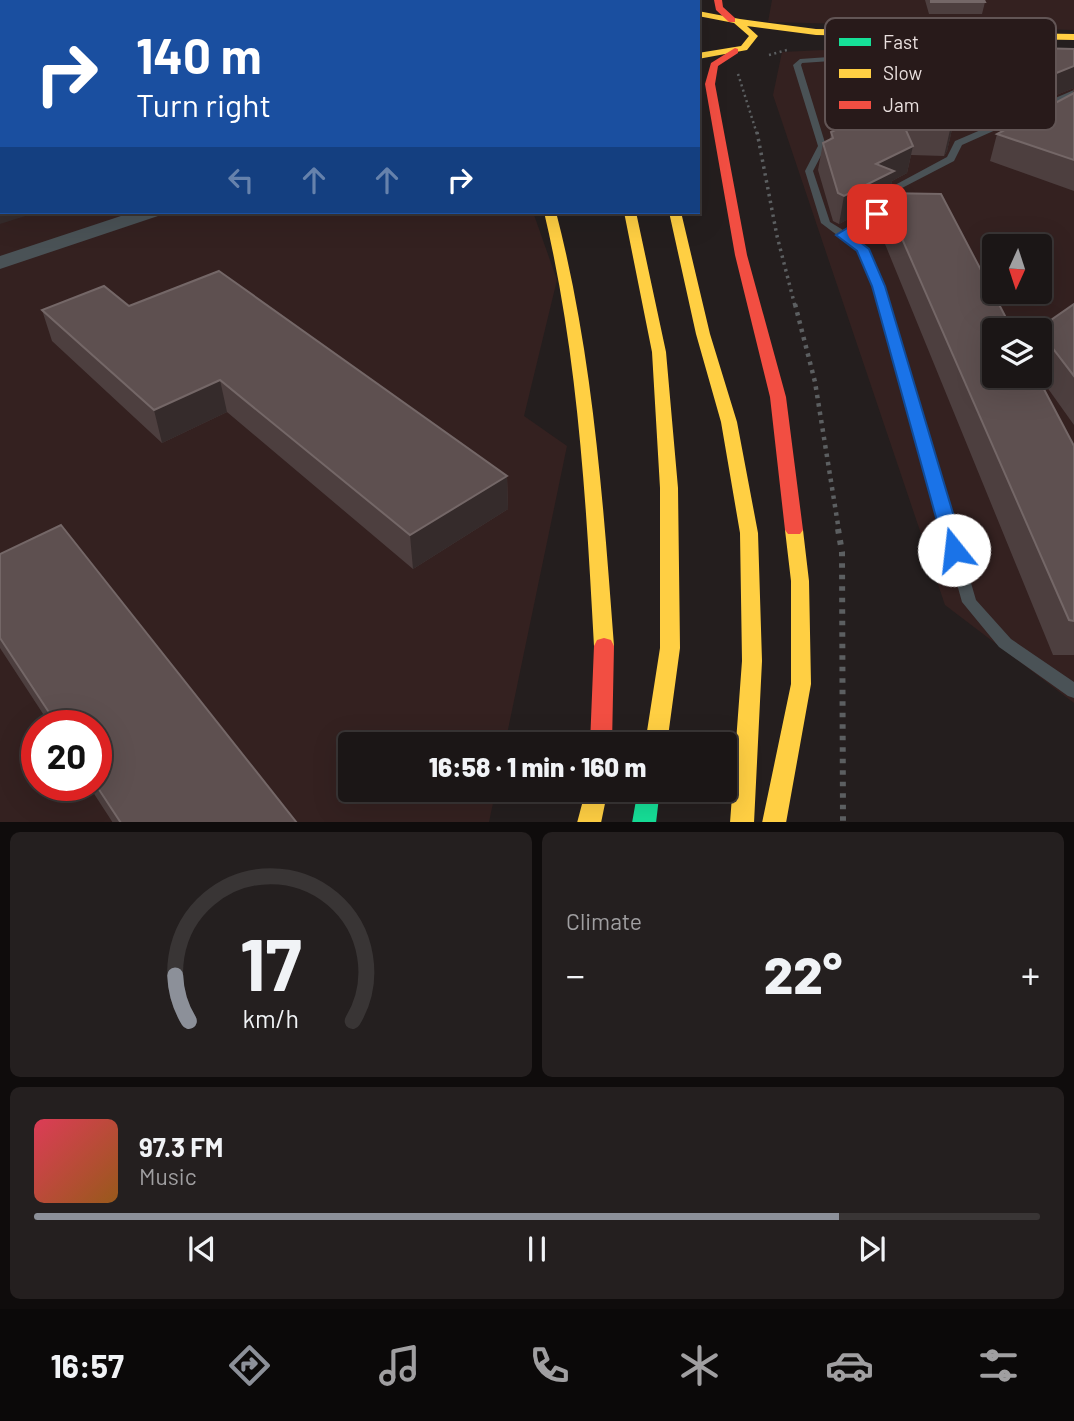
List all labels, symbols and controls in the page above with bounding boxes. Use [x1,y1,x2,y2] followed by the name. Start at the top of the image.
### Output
[825,18,1056,130] legend
[136,25,262,84] text: 140 m
[21,28,112,119] icon: right
[883,30,919,53] text: Fast
[883,61,922,84] text: Slow
[136,85,271,123] text: Turn right
[883,93,919,116] text: Jam
[222,161,260,199] icon: left
[295,161,333,199] icon: ahead
[368,161,406,199] icon: ahead
[441,161,479,199] icon: right
[847,184,907,244] pin
[858,195,896,233] icon: arrive
[982,234,1052,304] north arrow
[982,234,1052,388] map controls
[982,318,1052,388] button: layers
[917,513,991,587] position arrow
[21,710,112,801] speed limit sign: 20
[429,751,646,782] text: 16:58 · 1 min · 160 m
[566,907,642,935] text: Climate
[240,918,302,1006] text: 17
[764,942,842,1004] text: 22°
[566,951,585,997] text: −
[1021,951,1040,997] text: +
[243,1002,299,1032] text: km/h
[139,1131,223,1162] text: 97.3 FM
[139,1162,197,1190] text: Music
[183,1230,221,1268] icon: previous
[518,1230,556,1268] icon: pause
[853,1230,891,1268] icon: next
[225,1341,274,1390] icon: directions
[375,1341,424,1390] icon: music
[525,1341,574,1390] icon: phone
[675,1341,724,1390] icon: climate
[825,1341,874,1390] icon: car
[974,1341,1023,1390] icon: filters
[50,1346,124,1384] text: 16:57

